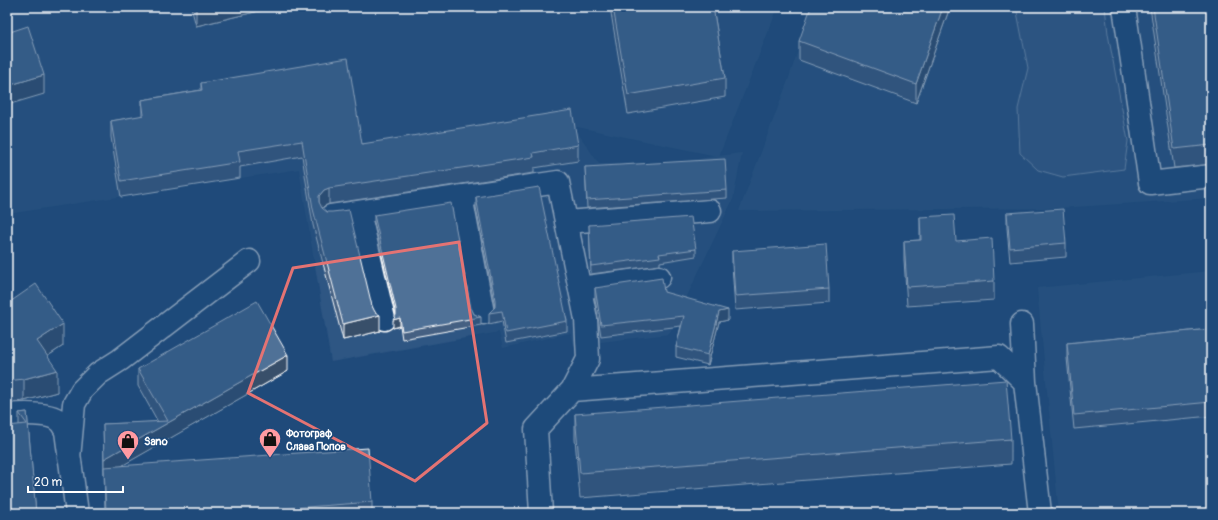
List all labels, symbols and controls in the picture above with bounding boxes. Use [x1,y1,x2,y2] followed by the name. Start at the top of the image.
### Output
[257,426,283,459] shop icon: Фотограф Слава Попов
[285,427,347,453] place label: Фотограф Слава Попов
[115,428,141,461] shop icon: Sano
[144,435,168,448] place label: Sano
[28,468,123,494] scale bar
[34,475,63,490] text: 20 m

